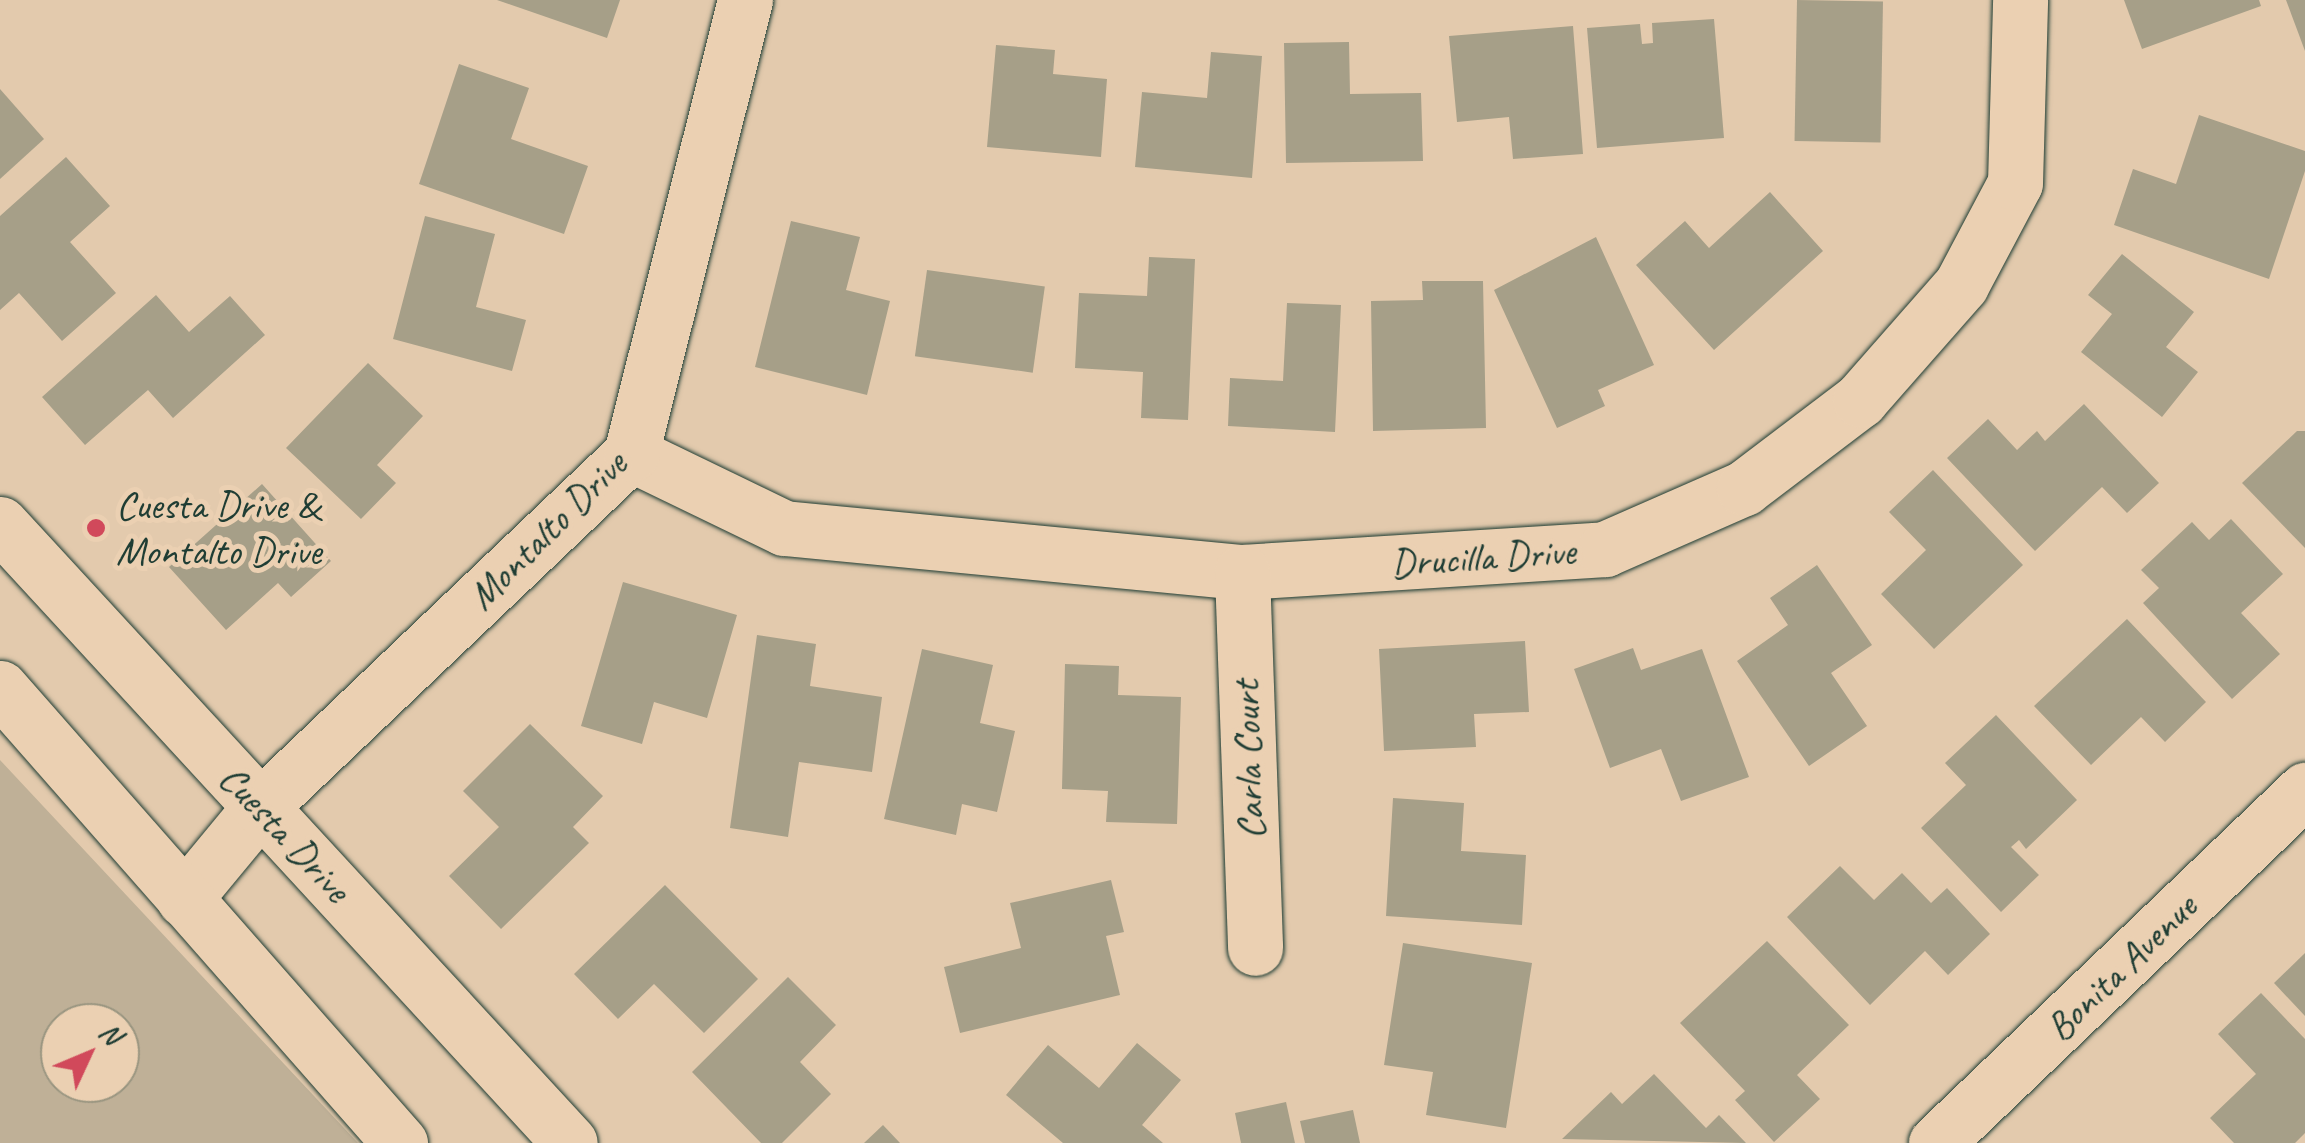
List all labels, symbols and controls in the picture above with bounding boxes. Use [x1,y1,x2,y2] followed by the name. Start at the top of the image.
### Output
[457,440,637,620] street label: Montalto Drive
[116,481,322,575] place label: Cuesta Drive & Montalto Drive
[85,517,107,539] marker: Cuesta Drive & Montalto Drive
[1389,527,1577,587] street label: Drucilla Drive
[1221,680,1275,840] street label: Carla Court
[209,754,361,912] street label: Cuesta Drive
[2035,883,2207,1051] street label: Bonita Avenue
[40,1003,140,1103] north arrow
[92,1015,129,1052] text: N

